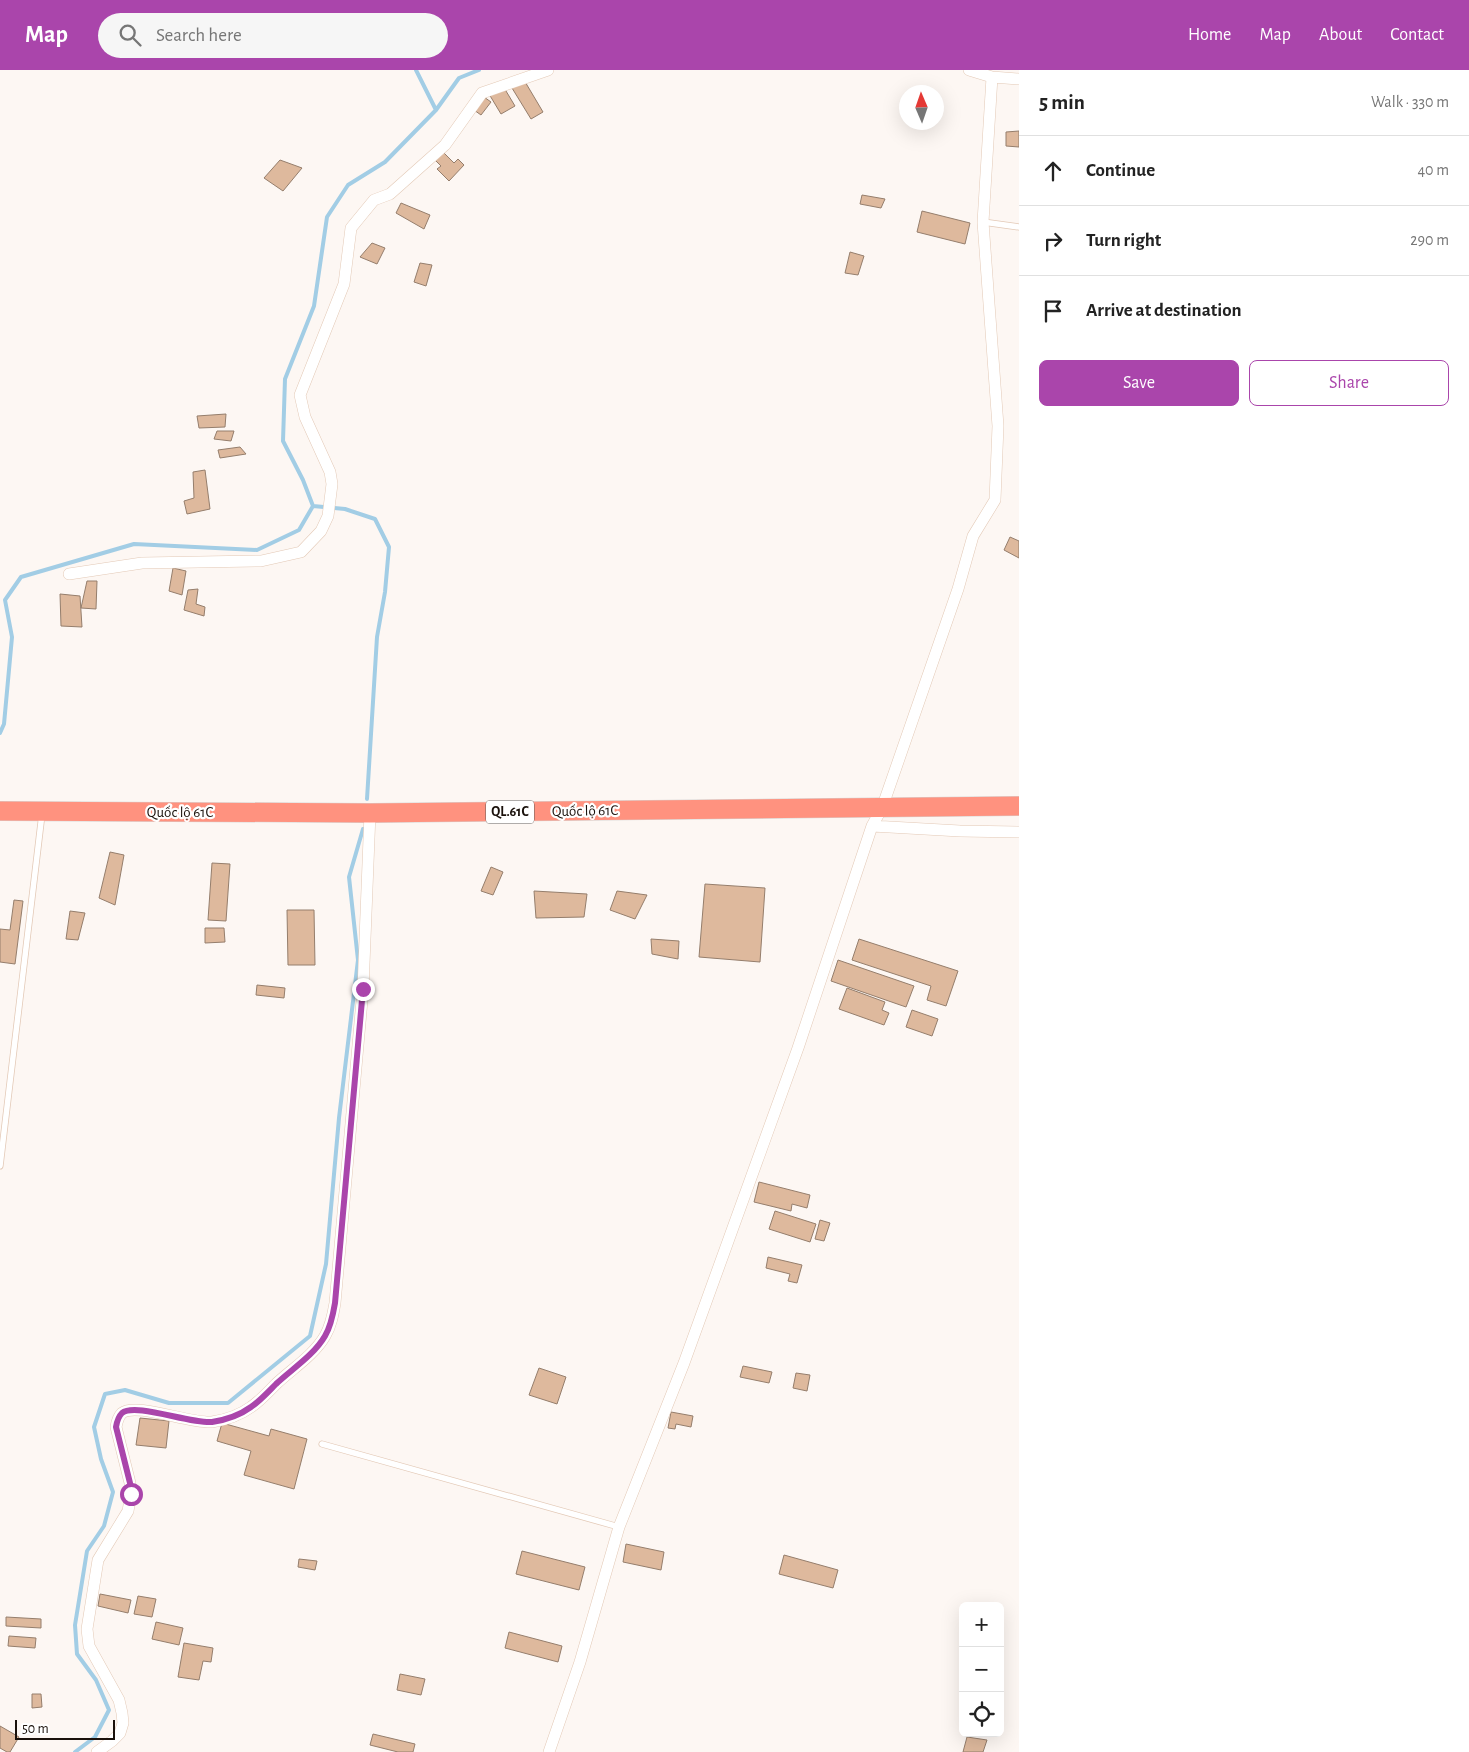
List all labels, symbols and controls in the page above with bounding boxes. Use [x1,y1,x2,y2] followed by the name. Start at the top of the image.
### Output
[98,13,448,58] search box
[116,21,144,49] icon: search
[25,23,68,47] text: Map
[156,26,242,45] text: Search here
[1188,26,1231,44] text: Home
[1259,26,1291,44] text: Map
[1319,26,1362,44] text: About
[1390,26,1444,44] text: Contact
[899,85,944,130] north arrow
[1039,92,1085,113] text: 5 min
[1371,94,1449,110] text: Walk · 330 m
[1039,157,1067,185] icon: ahead
[1086,161,1155,180] text: Continue
[1417,162,1449,178] text: 40 m
[1039,227,1067,255] icon: right
[1086,231,1161,250] text: Turn right
[1410,232,1449,248] text: 290 m
[1039,297,1067,325] icon: arrive
[1086,301,1242,320] text: Arrive at destination
[1039,360,1239,406] button: Save
[1249,360,1449,406] button: Share
[486,800,534,824] road number: QL.61C
[552,803,619,819] street label: Quốc lộ 61C
[147,805,213,820] street label: Quốc lộ 61C
[352,978,375,1001] route end
[120,1483,143,1506] route start
[959,1602,1004,1737] map controls
[959,1602,1004,1647] button: +
[959,1647,1004,1692] button: −
[959,1692,1004,1737] button: locate
[15,1717,115,1740] scale bar
[22,1722,49,1736] text: 50 m

